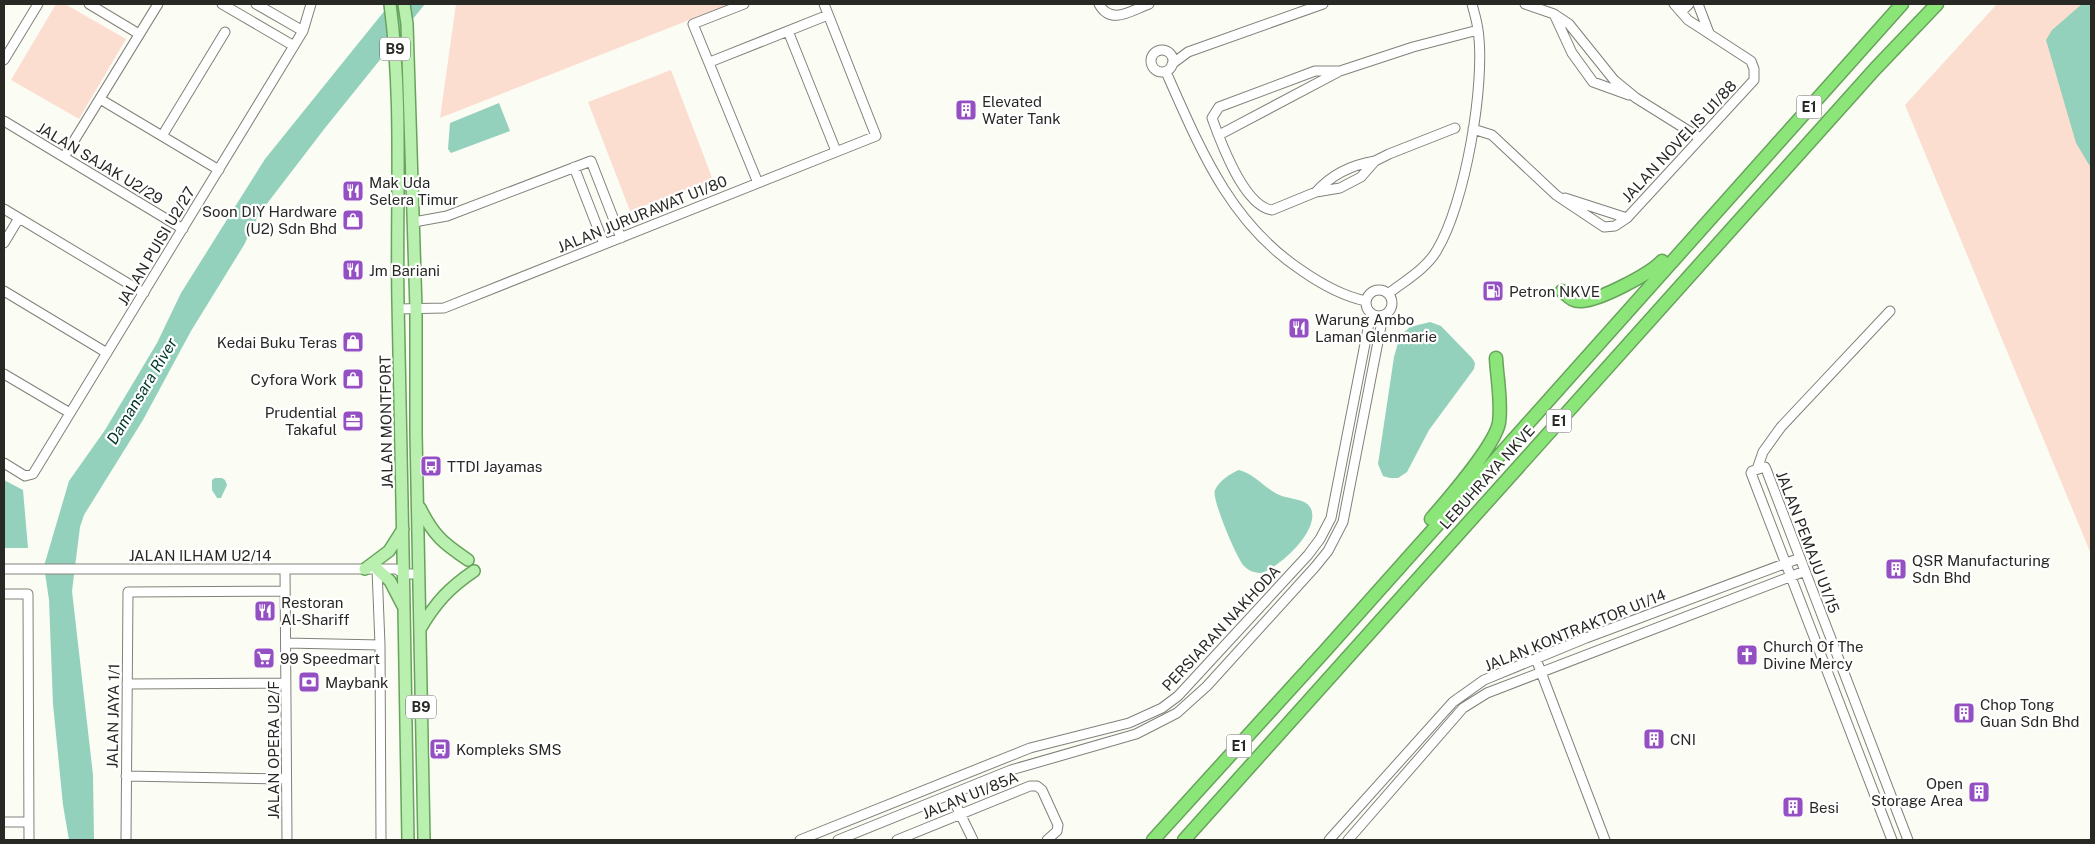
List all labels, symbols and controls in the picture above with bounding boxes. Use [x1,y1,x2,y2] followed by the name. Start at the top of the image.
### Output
[380,38,410,61] road number: B9
[1618,77,1740,205] street label: JALAN NOVELIS U1/88
[982,93,1061,127] place label: Elevated Water Tank
[1796,95,1822,118] road number: E1
[954,98,978,122] building icon: Elevated Water Tank
[34,119,166,207] street label: JALAN SAJAK U2/29
[555,172,729,256] street label: JALAN JURURAWAT U1/80
[369,174,458,208] place label: Mak Uda Selera Timur
[341,179,365,203] restaurant icon: Mak Uda Selera Timur
[114,184,198,308] street label: JALAN PUISI U2/27
[202,203,337,237] place label: Soon DIY Hardware (U2) Sdn Bhd
[341,208,365,232] shop icon: Soon DIY Hardware (U2) Sdn Bhd
[341,258,365,282] restaurant icon: Jm Bariani
[369,262,440,279] place label: Jm Bariani
[1481,279,1505,303] fuel station icon: Petron NKVE
[1509,283,1600,300] place label: Petron NKVE
[1315,311,1437,345] place label: Warung Ambo Laman Glenmarie
[1287,316,1311,340] restaurant icon: Warung Ambo Laman Glenmarie
[341,330,365,354] shop icon: Kedai Buku Teras
[103,333,182,448] water label: Damansara River
[217,334,337,351] place label: Kedai Buku Teras
[376,355,396,489] street label: JALAN MONTFORT
[341,367,365,391] shop icon: Cyfora Work
[251,371,337,388] place label: Cyfora Work
[265,404,337,438] place label: Prudential Takaful
[341,409,365,433] office icon: Prudential Takaful
[1546,410,1572,432] road number: E1
[1436,422,1538,532] street label: LEBUHRAYA NKVE
[419,454,443,478] bus stop icon: TTDI Jayamas
[447,458,542,475] place label: TTDI Jayamas
[1773,468,1843,616] street label: JALAN PEMAJU U1/15
[129,547,271,564] street label: JALAN ILHAM U2/14
[1912,552,2050,586] place label: QSR Manufacturing Sdn Bhd
[1884,557,1908,581] building icon: QSR Manufacturing Sdn Bhd
[1159,562,1284,694] street label: PERSIARAN NAKHODA
[1482,586,1668,674] street label: JALAN KONTRAKTOR U1/14
[281,594,349,628] place label: Restoran Al-Shariff
[253,599,277,623] restaurant icon: Restoran Al-Shariff
[1763,638,1864,672] place label: Church Of The Divine Mercy
[1735,643,1759,667] church icon: Church Of The Divine Mercy
[252,646,276,670] supermarket icon: 99 Speedmart
[280,650,380,667] place label: 99 Speedmart
[104,663,122,769] street label: JALAN JAYA 1/1
[297,670,321,694] bank icon: Maybank
[325,674,389,691] place label: Maybank
[265,681,282,819] street label: JALAN OPERA U2/F
[406,696,436,719] road number: B9
[1980,696,2079,730] place label: Chop Tong Guan Sdn Bhd
[1952,701,1976,725] building icon: Chop Tong Guan Sdn Bhd
[1642,727,1666,751] building icon: CNI
[1670,731,1696,748] place label: CNI
[1226,734,1252,758] road number: E1
[428,737,452,761] bus stop icon: Kompleks SMS
[456,741,562,758] place label: Kompleks SMS
[919,768,1021,822] street label: JALAN U1/85A
[1871,775,1963,809] place label: Open Storage Area
[1967,780,1991,804] building icon: Open Storage Area
[1781,795,1805,819] building icon: Besi
[1809,799,1839,816] place label: Besi

